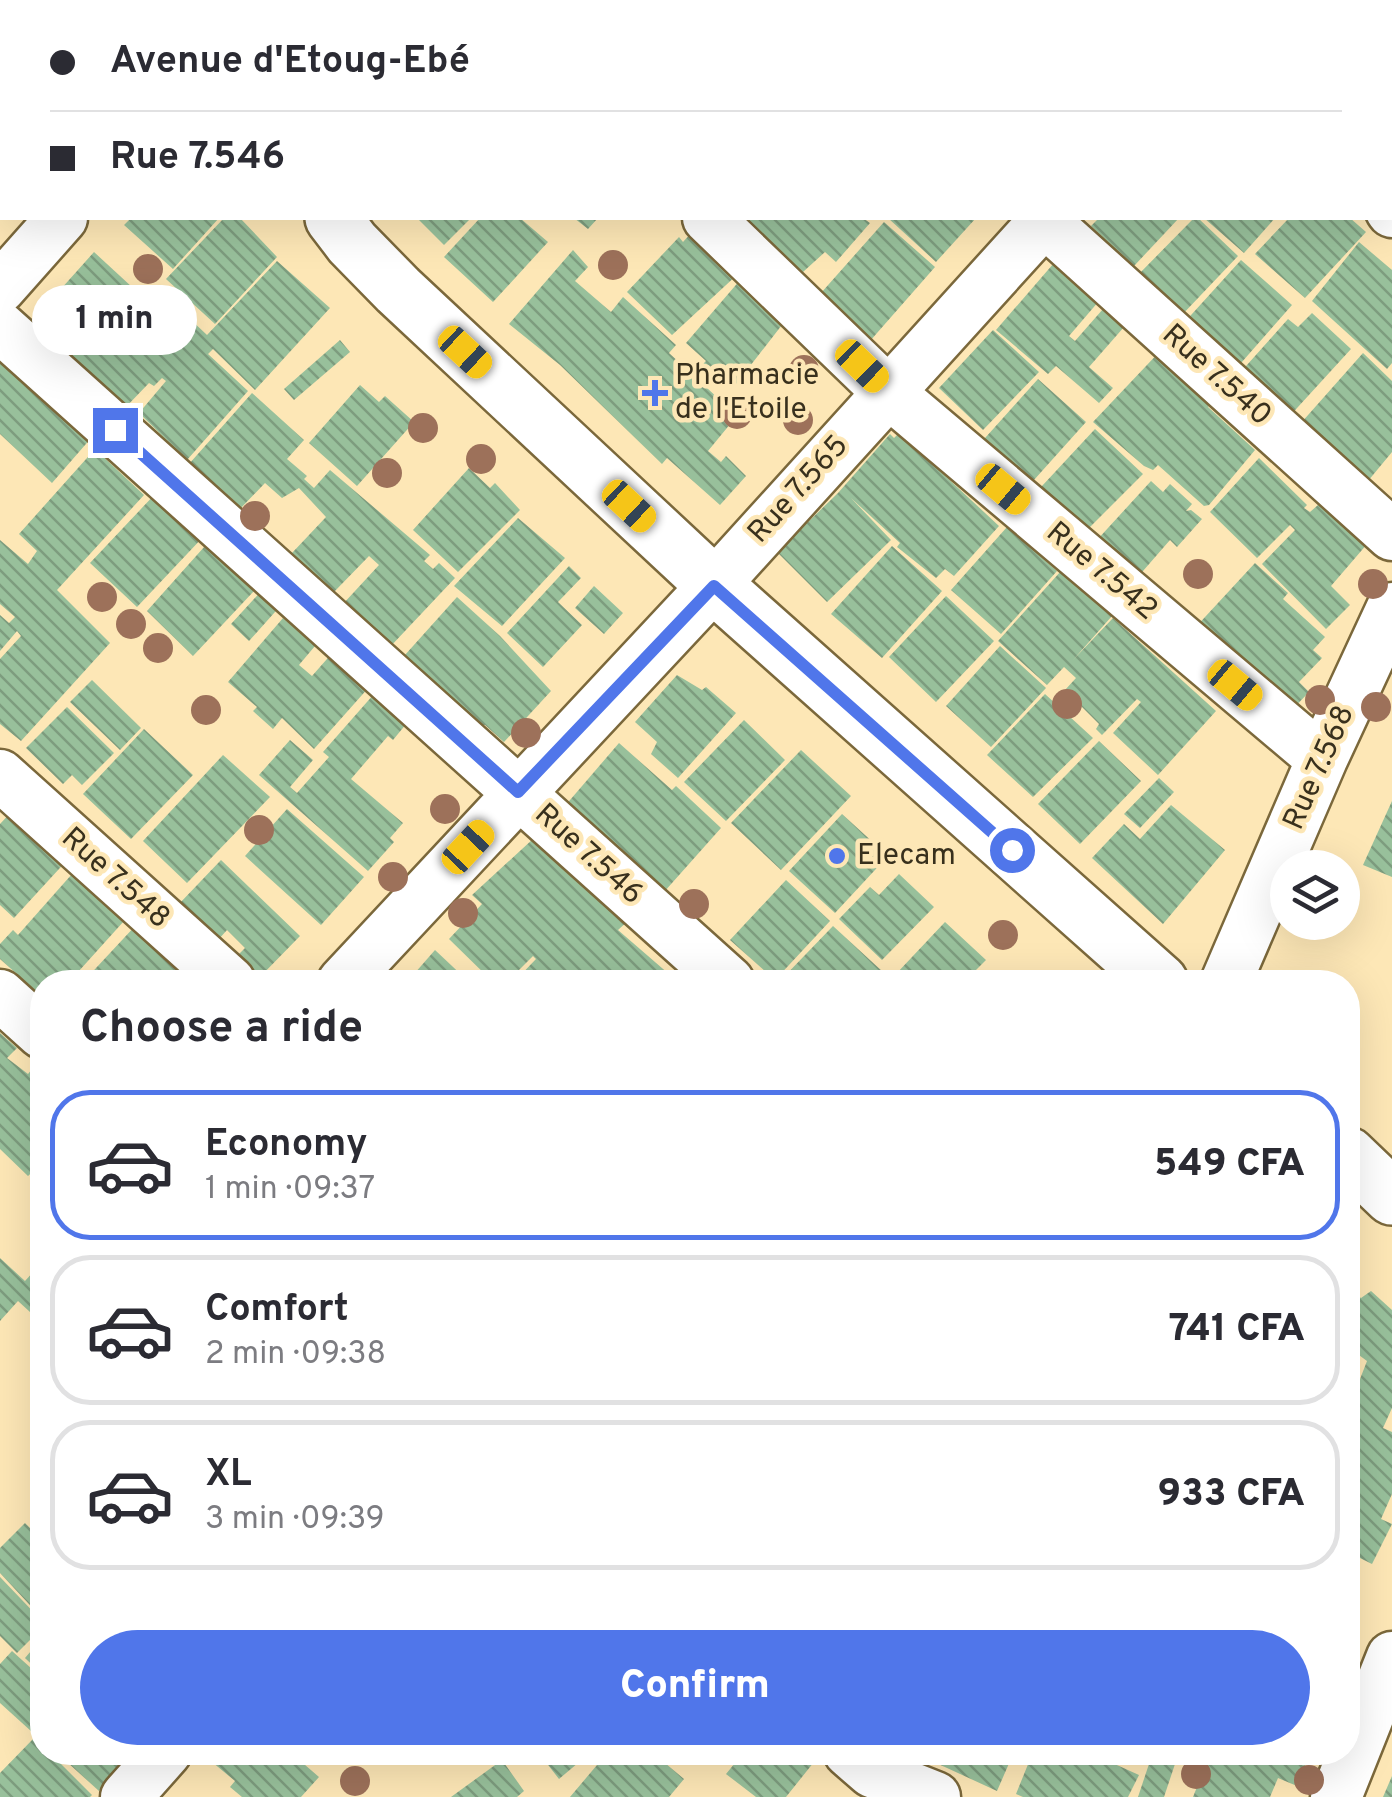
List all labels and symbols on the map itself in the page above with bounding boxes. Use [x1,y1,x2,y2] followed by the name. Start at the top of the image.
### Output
[32,285,198,355] callout: 1 min
[1154,317,1278,435] street label: Rue 7.540
[433,321,497,383] car
[830,334,894,398] car
[675,358,819,429] place label: Pharmacie de l'Etoile
[644,382,666,404] marker: Pharmacie de l'Etoile
[93,408,138,453] route end
[741,428,857,552] street label: Rue 7.565
[970,458,1036,520] car
[597,475,661,537] car
[1038,515,1164,629] street label: Rue 7.542
[1202,654,1268,716] car
[1276,700,1364,836] street label: Rue 7.568
[526,797,650,913] street label: Rue 7.546
[437,815,499,879] car
[53,820,177,938] street label: Rue 7.548
[990,828,1035,873] route start
[857,838,956,875] place label: Elecam
[826,845,848,867] marker: Elecam

